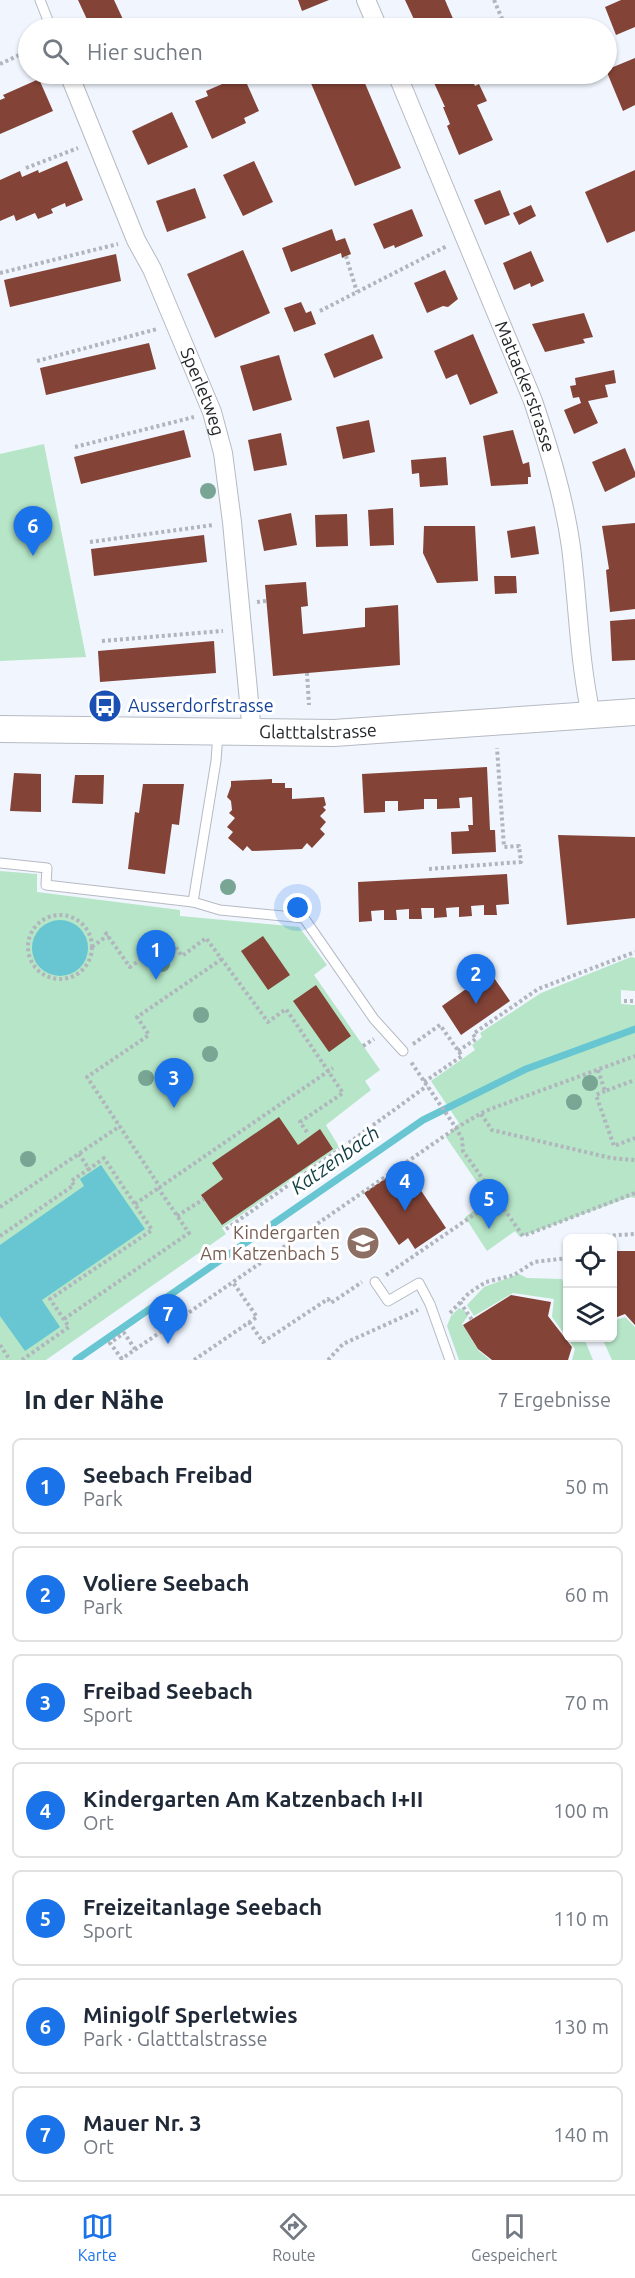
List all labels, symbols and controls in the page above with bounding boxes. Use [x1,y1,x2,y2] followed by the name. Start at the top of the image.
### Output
[18,18,617,84] search box
[39,35,72,68] icon: search
[87,39,203,64] text: Hier suchen
[492,318,560,454] street label: Mattackerstrasse
[177,345,229,438] street label: Sperletweg
[14,506,52,556] pin: 6
[87,688,123,724] bus stop icon: Ausserdorfstrasse
[128,695,274,715] place label: Ausserdorfstrasse
[259,719,377,742] street label: Glatttalstrasse
[283,893,312,922] your location
[136,930,176,980] pin: 1
[456,954,496,1004] pin: 2
[154,1058,194,1108] pin: 3
[286,1121,383,1199] water label: Katzenbach
[386,1162,424,1211] pin: 4
[470,1180,508,1229] pin: 5
[200,1222,340,1263] place label: Kindergarten Am Katzenbach 5
[345,1225,381,1261] school or university icon: Kindergarten Am Katzenbach 5
[563,1234,617,1342] map controls
[563,1234,617,1288] button: locate
[563,1288,617,1342] button: layers
[148,1294,188,1344] pin: 7
[24,1385,164,1414] text: In der Nähe
[497,1388,611,1411] text: 7 Ergebnisse
[83,1462,253,1487] text: Seebach Freibad
[40,1475,51,1498] text: 1
[565,1475,609,1498] text: 50 m
[83,1487,123,1510] text: Park
[83,1570,249,1595] text: Voliere Seebach
[40,1583,51,1606] text: 2
[565,1583,609,1606] text: 60 m
[83,1595,123,1618] text: Park
[83,1678,253,1703] text: Freibad Seebach
[40,1691,51,1714] text: 3
[565,1691,609,1714] text: 70 m
[83,1703,132,1726] text: Sport
[83,1786,423,1811] text: Kindergarten Am Katzenbach I+II
[40,1799,51,1822] text: 4
[553,1799,609,1822] text: 100 m
[83,1811,114,1834] text: Ort
[83,1894,322,1919] text: Freizeitanlage Seebach
[40,1907,51,1930] text: 5
[553,1907,609,1930] text: 110 m
[83,1919,132,1942] text: Sport
[83,2002,298,2027] text: Minigolf Sperletwies
[40,2015,51,2038] text: 6
[553,2015,609,2038] text: 130 m
[83,2027,267,2050] text: Park · Glatttalstrasse
[83,2110,202,2135] text: Mauer Nr. 3
[40,2123,51,2146] text: 7
[553,2123,609,2146] text: 140 m
[83,2135,114,2158] text: Ort
[78,2210,117,2264] tab: Karte
[272,2210,316,2264] tab: Route
[471,2210,557,2264] tab: Gespeichert

